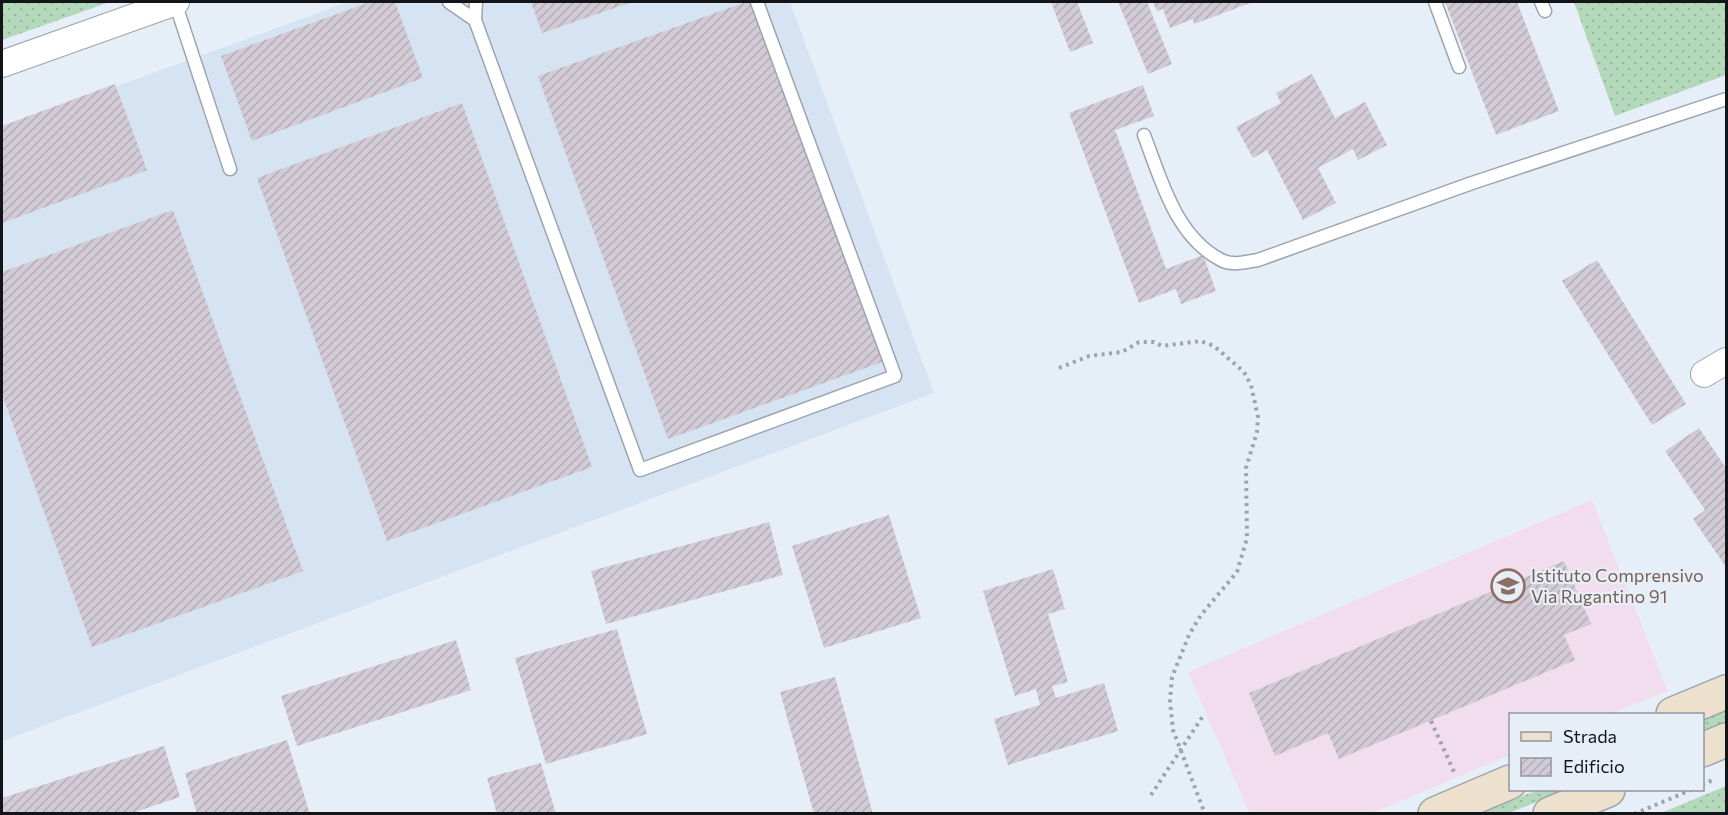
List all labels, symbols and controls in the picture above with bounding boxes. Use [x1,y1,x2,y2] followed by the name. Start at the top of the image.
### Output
[1531,564,1704,607] place label: Istituto Comprensivo Via Rugantino 91
[1490,568,1526,604] school or university icon: Istituto Comprensivo Via Rugantino 91
[1509,713,1704,791] legend
[1563,725,1617,747] text: Strada
[1563,755,1625,777] text: Edificio

